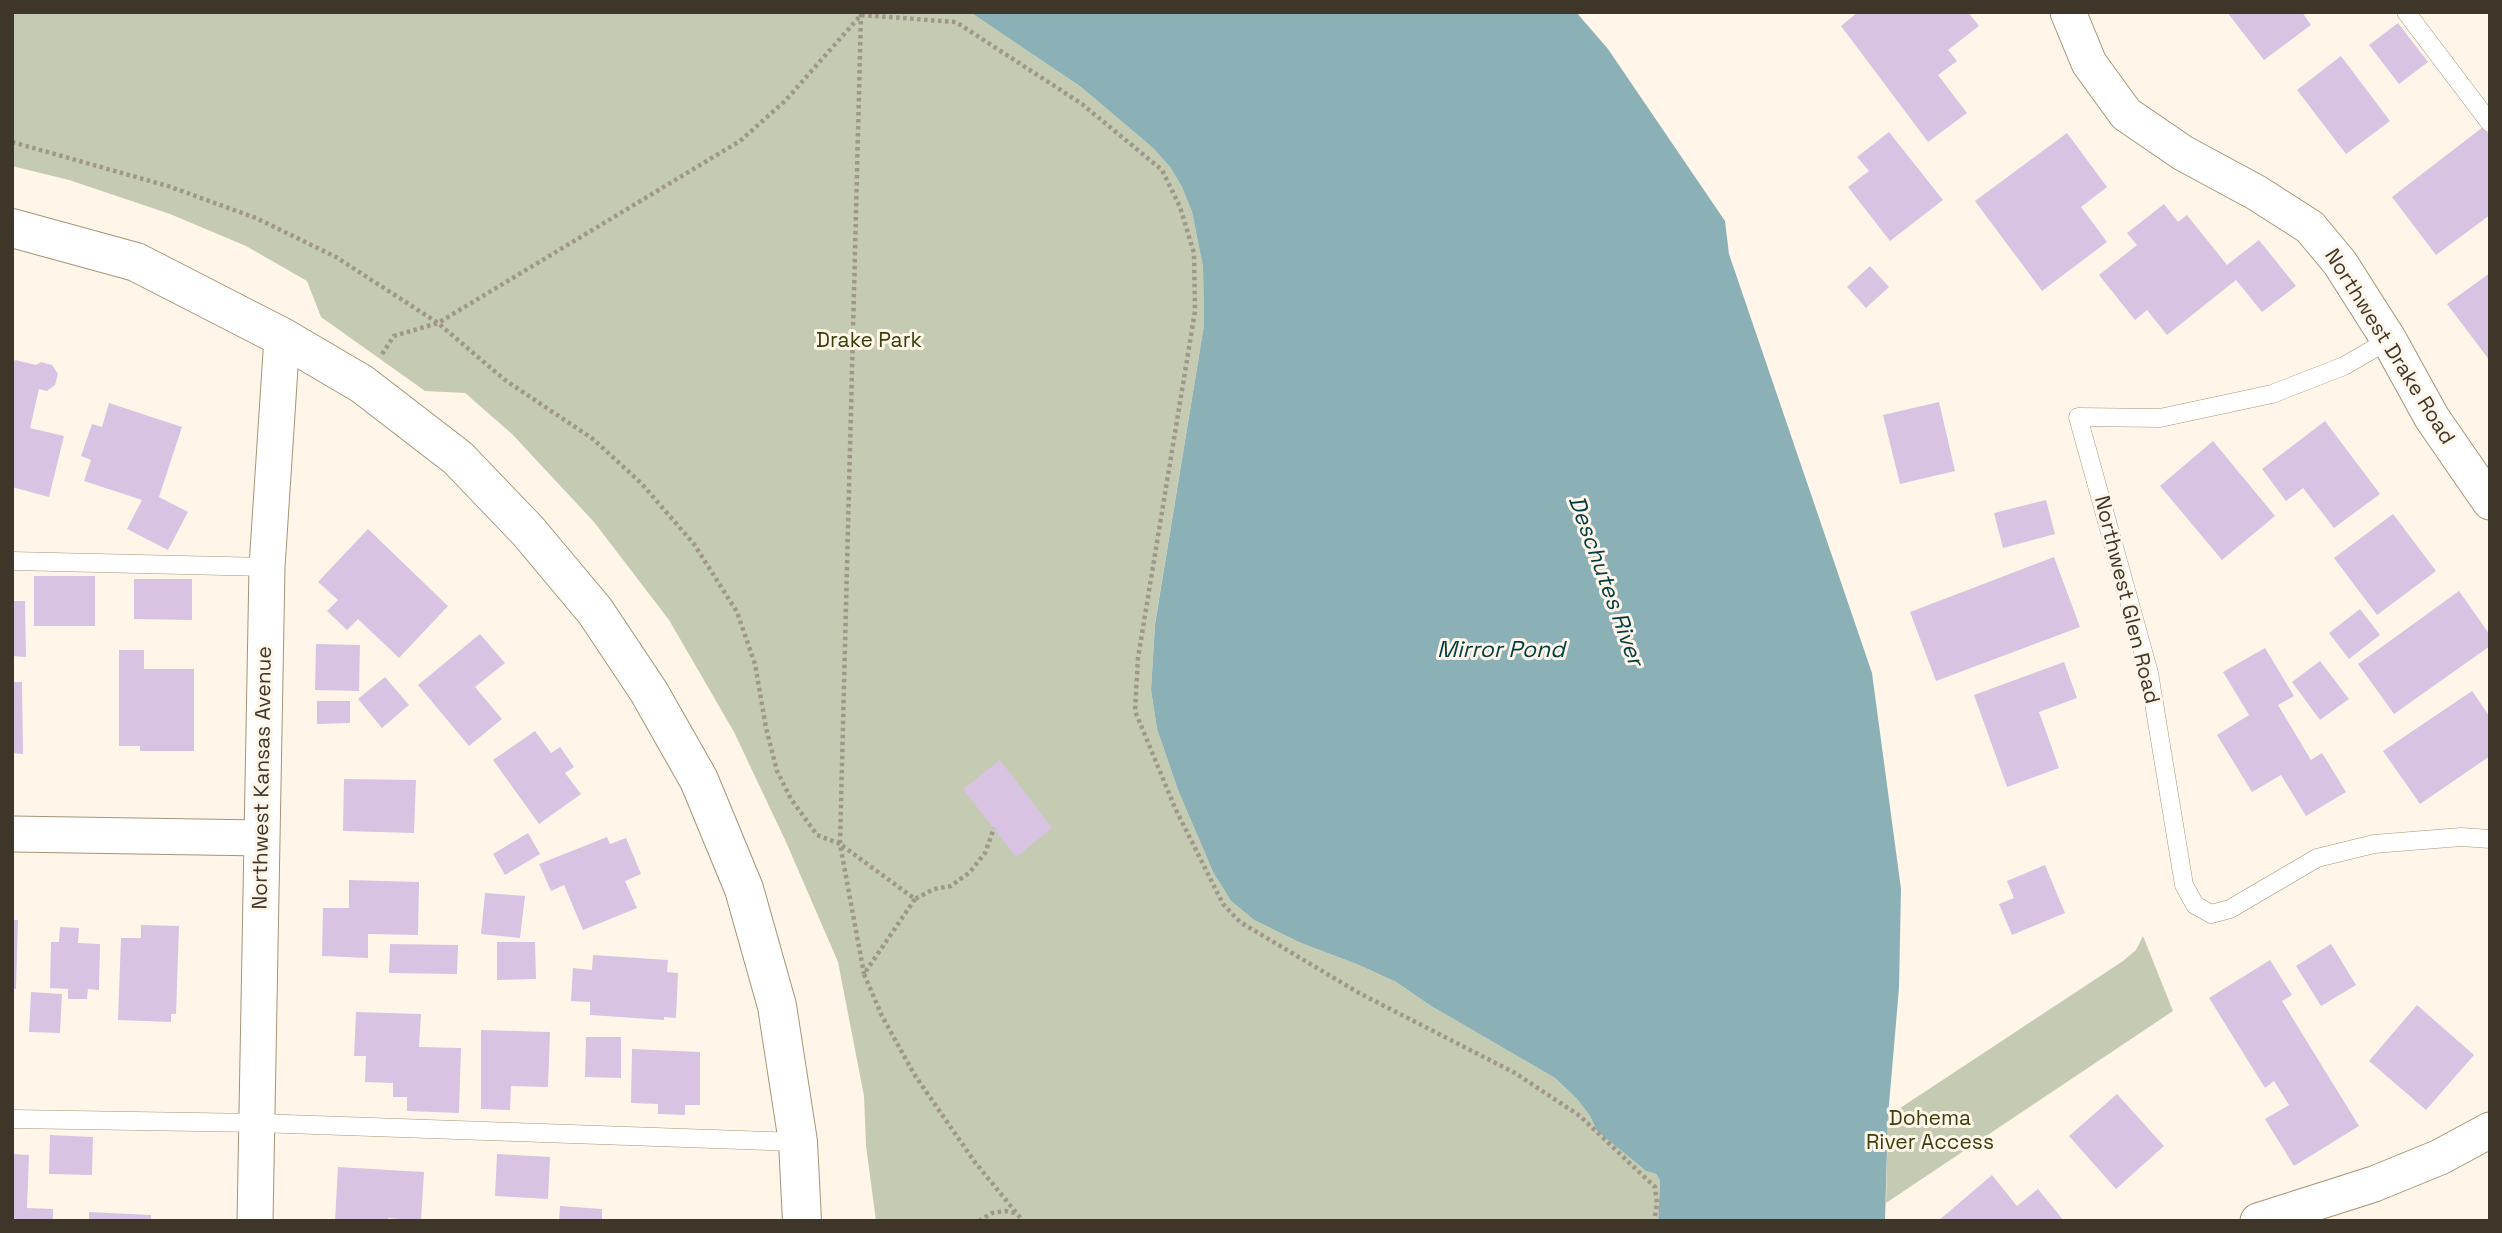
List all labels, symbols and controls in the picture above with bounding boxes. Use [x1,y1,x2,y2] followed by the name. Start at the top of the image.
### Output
[2318,245,2460,449] street label: Northwest Drake Road
[816,328,922,354] park label: Drake Park
[1561,492,1649,670] water label: Deschutes River
[2088,493,2164,707] street label: Northwest Glen Road
[1437,637,1565,665] water label: Mirror Pond
[248,646,278,910] street label: Northwest Kansas Avenue
[1866,1106,1994,1156] park label: Dohema River Access

